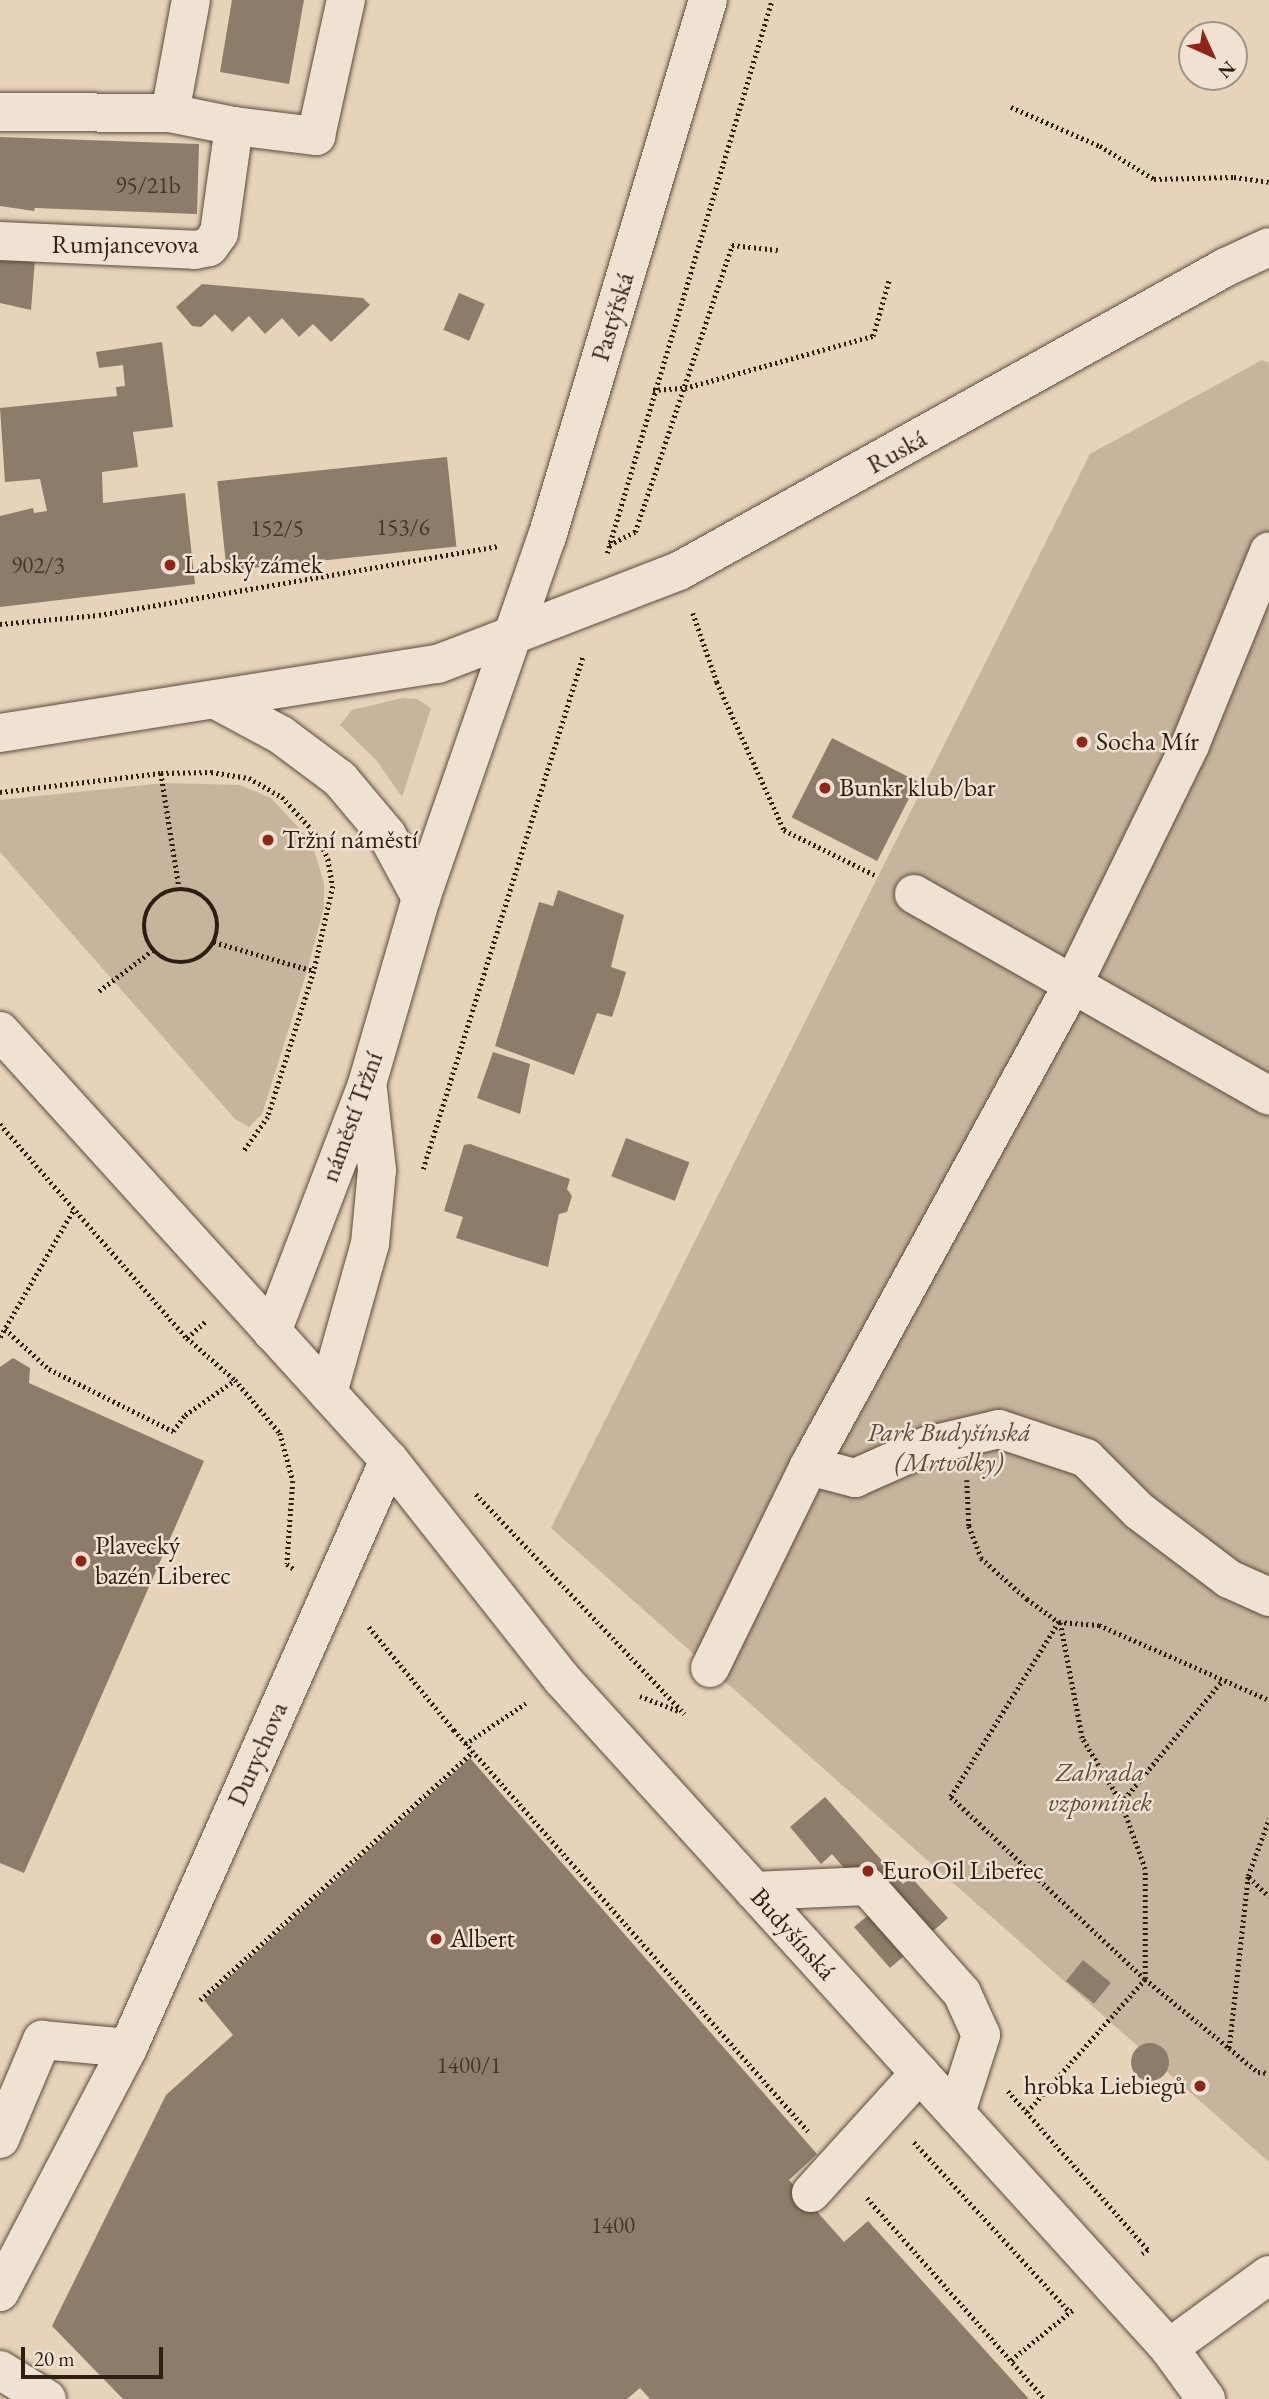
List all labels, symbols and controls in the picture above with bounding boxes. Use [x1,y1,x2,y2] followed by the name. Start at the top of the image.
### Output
[1178,21,1248,91] north arrow
[1213,56,1241,84] text: N
[115,171,181,199] house number: 95/21b
[51,229,199,261] street label: Rumjancevova
[585,269,641,365] street label: Pastýřská
[862,423,932,481] street label: Ruská
[376,513,430,541] house number: 153/6
[250,514,304,542] house number: 152/5
[184,549,323,581] place label: Labský zámek
[11,551,65,579] house number: 902/3
[162,557,178,573] marker: Labský zámek
[1096,726,1199,758] place label: Socha Mír
[1074,734,1090,750] marker: Socha Mír
[839,772,996,804] place label: Bunkr klub/bar
[817,780,833,796] marker: Bunkr klub/bar
[282,824,418,856] place label: Tržní náměstí
[260,832,276,848] marker: Tržní náměstí
[314,1048,390,1186] street label: náměstí Tržní
[867,1417,1031,1478] park label: Park Budyšínská (Mrtvolky)
[95,1530,231,1592] place label: Plavecký bazén Liberec
[73,1553,89,1569] marker: Plavecký bazén Liberec
[221,1697,295,1811] street label: Durychova
[1048,1757,1152,1818] park label: Zahrada vzpomínek
[882,1855,1044,1887] place label: EuroOil Liberec
[860,1863,876,1879] marker: EuroOil Liberec
[744,1882,842,1986] street label: Budyšínská
[450,1923,515,1955] place label: Albert
[428,1931,444,1947] marker: Albert
[437,2051,501,2079] house number: 1400/1
[1024,2070,1186,2102] place label: hrobka Liebiegů
[1192,2078,1208,2094] marker: hrobka Liebiegů
[591,2211,635,2239] house number: 1400
[24,2332,166,2376] scale bar
[34,2345,75,2372] text: 20 m

